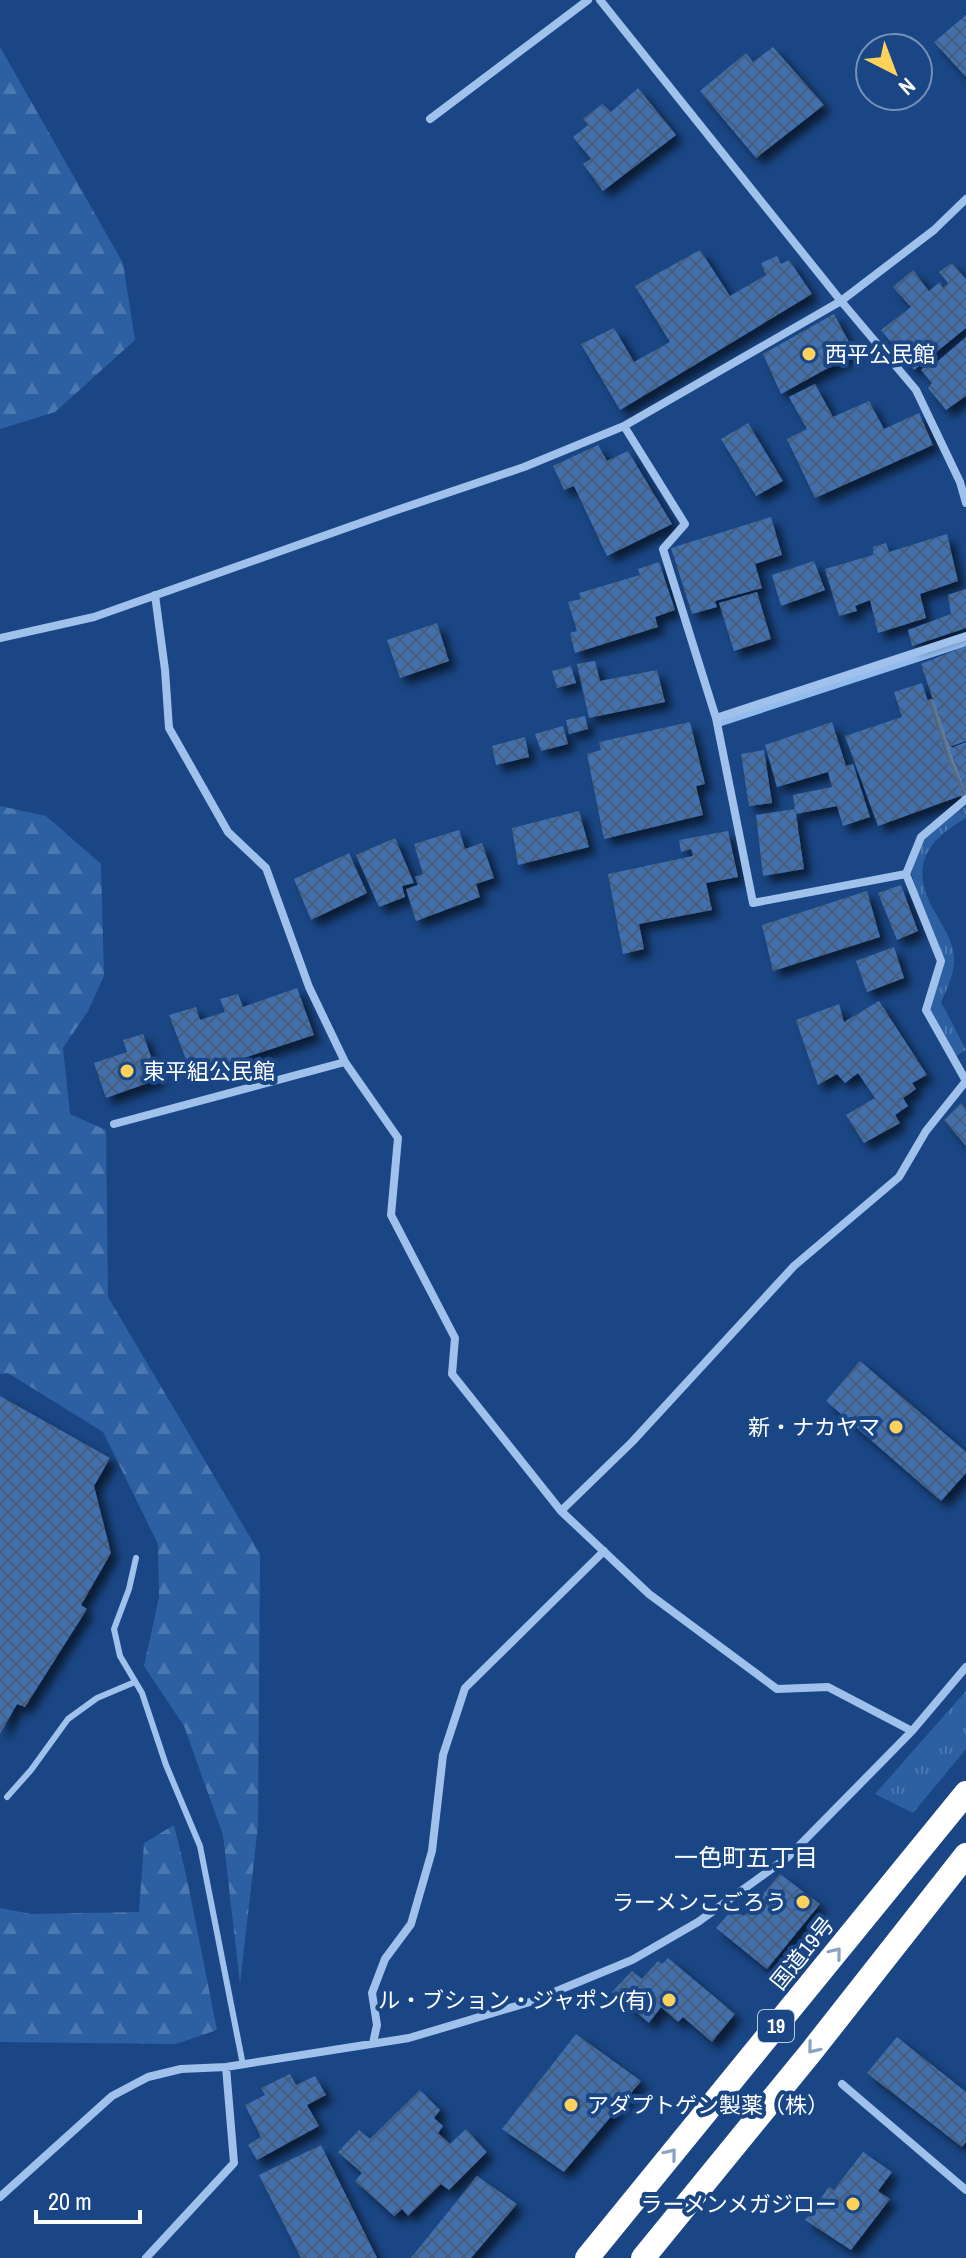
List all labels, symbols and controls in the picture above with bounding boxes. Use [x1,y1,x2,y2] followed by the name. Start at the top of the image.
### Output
[854,32,934,112] north arrow
[893,71,922,102] text: N
[825,339,935,369] place label: 西平公民館
[800,345,818,363] marker: 西平公民館
[143,1056,275,1086] place label: 東平組公民館
[118,1062,136,1080] marker: 東平組公民館
[748,1412,880,1442] place label: 新・ナカヤマ
[887,1418,905,1436] marker: 新・ナカヤマ
[674,1841,818,1873] district label: 一色町五丁目
[612,1887,787,1917] place label: ラーメンこごろう
[794,1893,812,1911] marker: ラーメンこごろう
[763,1910,841,1996] street label: 国道19号
[826,1948,841,1962] one-way arrow
[378,1985,653,2015] place label: ル・ブション・ジャポン(有)
[660,1991,678,2009] marker: ル・ブション・ジャポン(有)
[758,2010,794,2042] road number: 19
[808,2039,823,2053] one-way arrow
[587,2090,829,2120] place label: アダプトゲン製薬（株）
[562,2096,580,2114] marker: アダプトゲン製薬（株）
[661,2149,676,2163] one-way arrow
[36,2174,140,2224] scale bar
[48,2185,92,2217] text: 20 m
[641,2189,837,2219] place label: ラーメンメガジロー
[844,2195,862,2213] marker: ラーメンメガジロー

